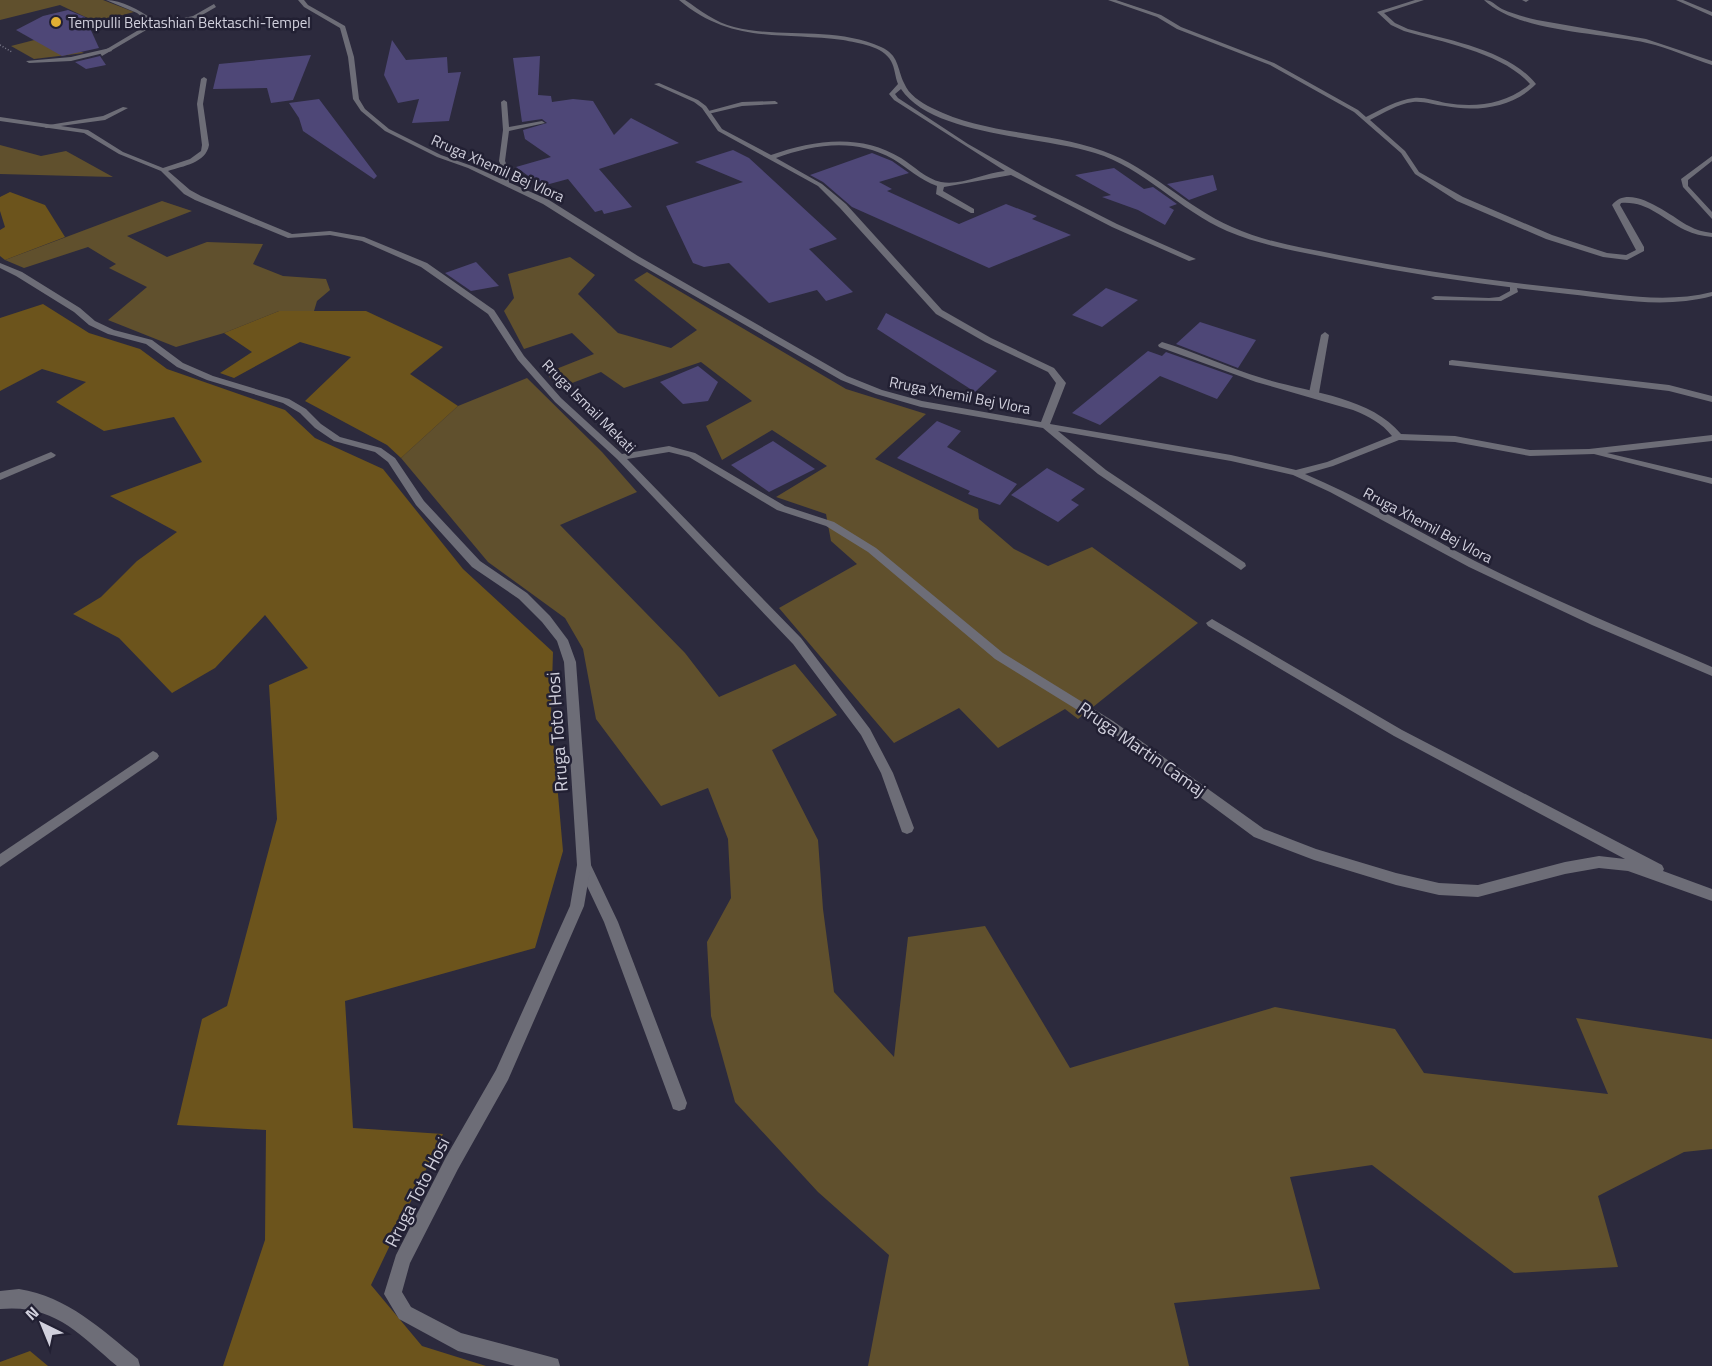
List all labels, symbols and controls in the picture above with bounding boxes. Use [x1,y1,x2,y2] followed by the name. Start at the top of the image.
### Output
[68,11,311,34] place label: Tempulli Bektashian Bektaschi-Tempel
[49,15,63,29] marker: Tempulli Bektashian Bektaschi-Tempel
[428,128,569,208] street label: Rruga Xhemil Bej Vlora
[537,354,641,458] street label: Rruga Ismail Mekati
[887,370,1033,420] street label: Rruga Xhemil Bej Vlora
[1359,481,1497,569] street label: Rruga Xhemil Bej Vlora
[539,671,575,793] street label: Rruga Toto Hosi
[1073,695,1211,803] street label: Rruga Martin Camaj
[378,1132,456,1252] street label: Rruga Toto Hosi
[12,1294,72,1354] north arrow
[20,1300,44,1326] text: N

